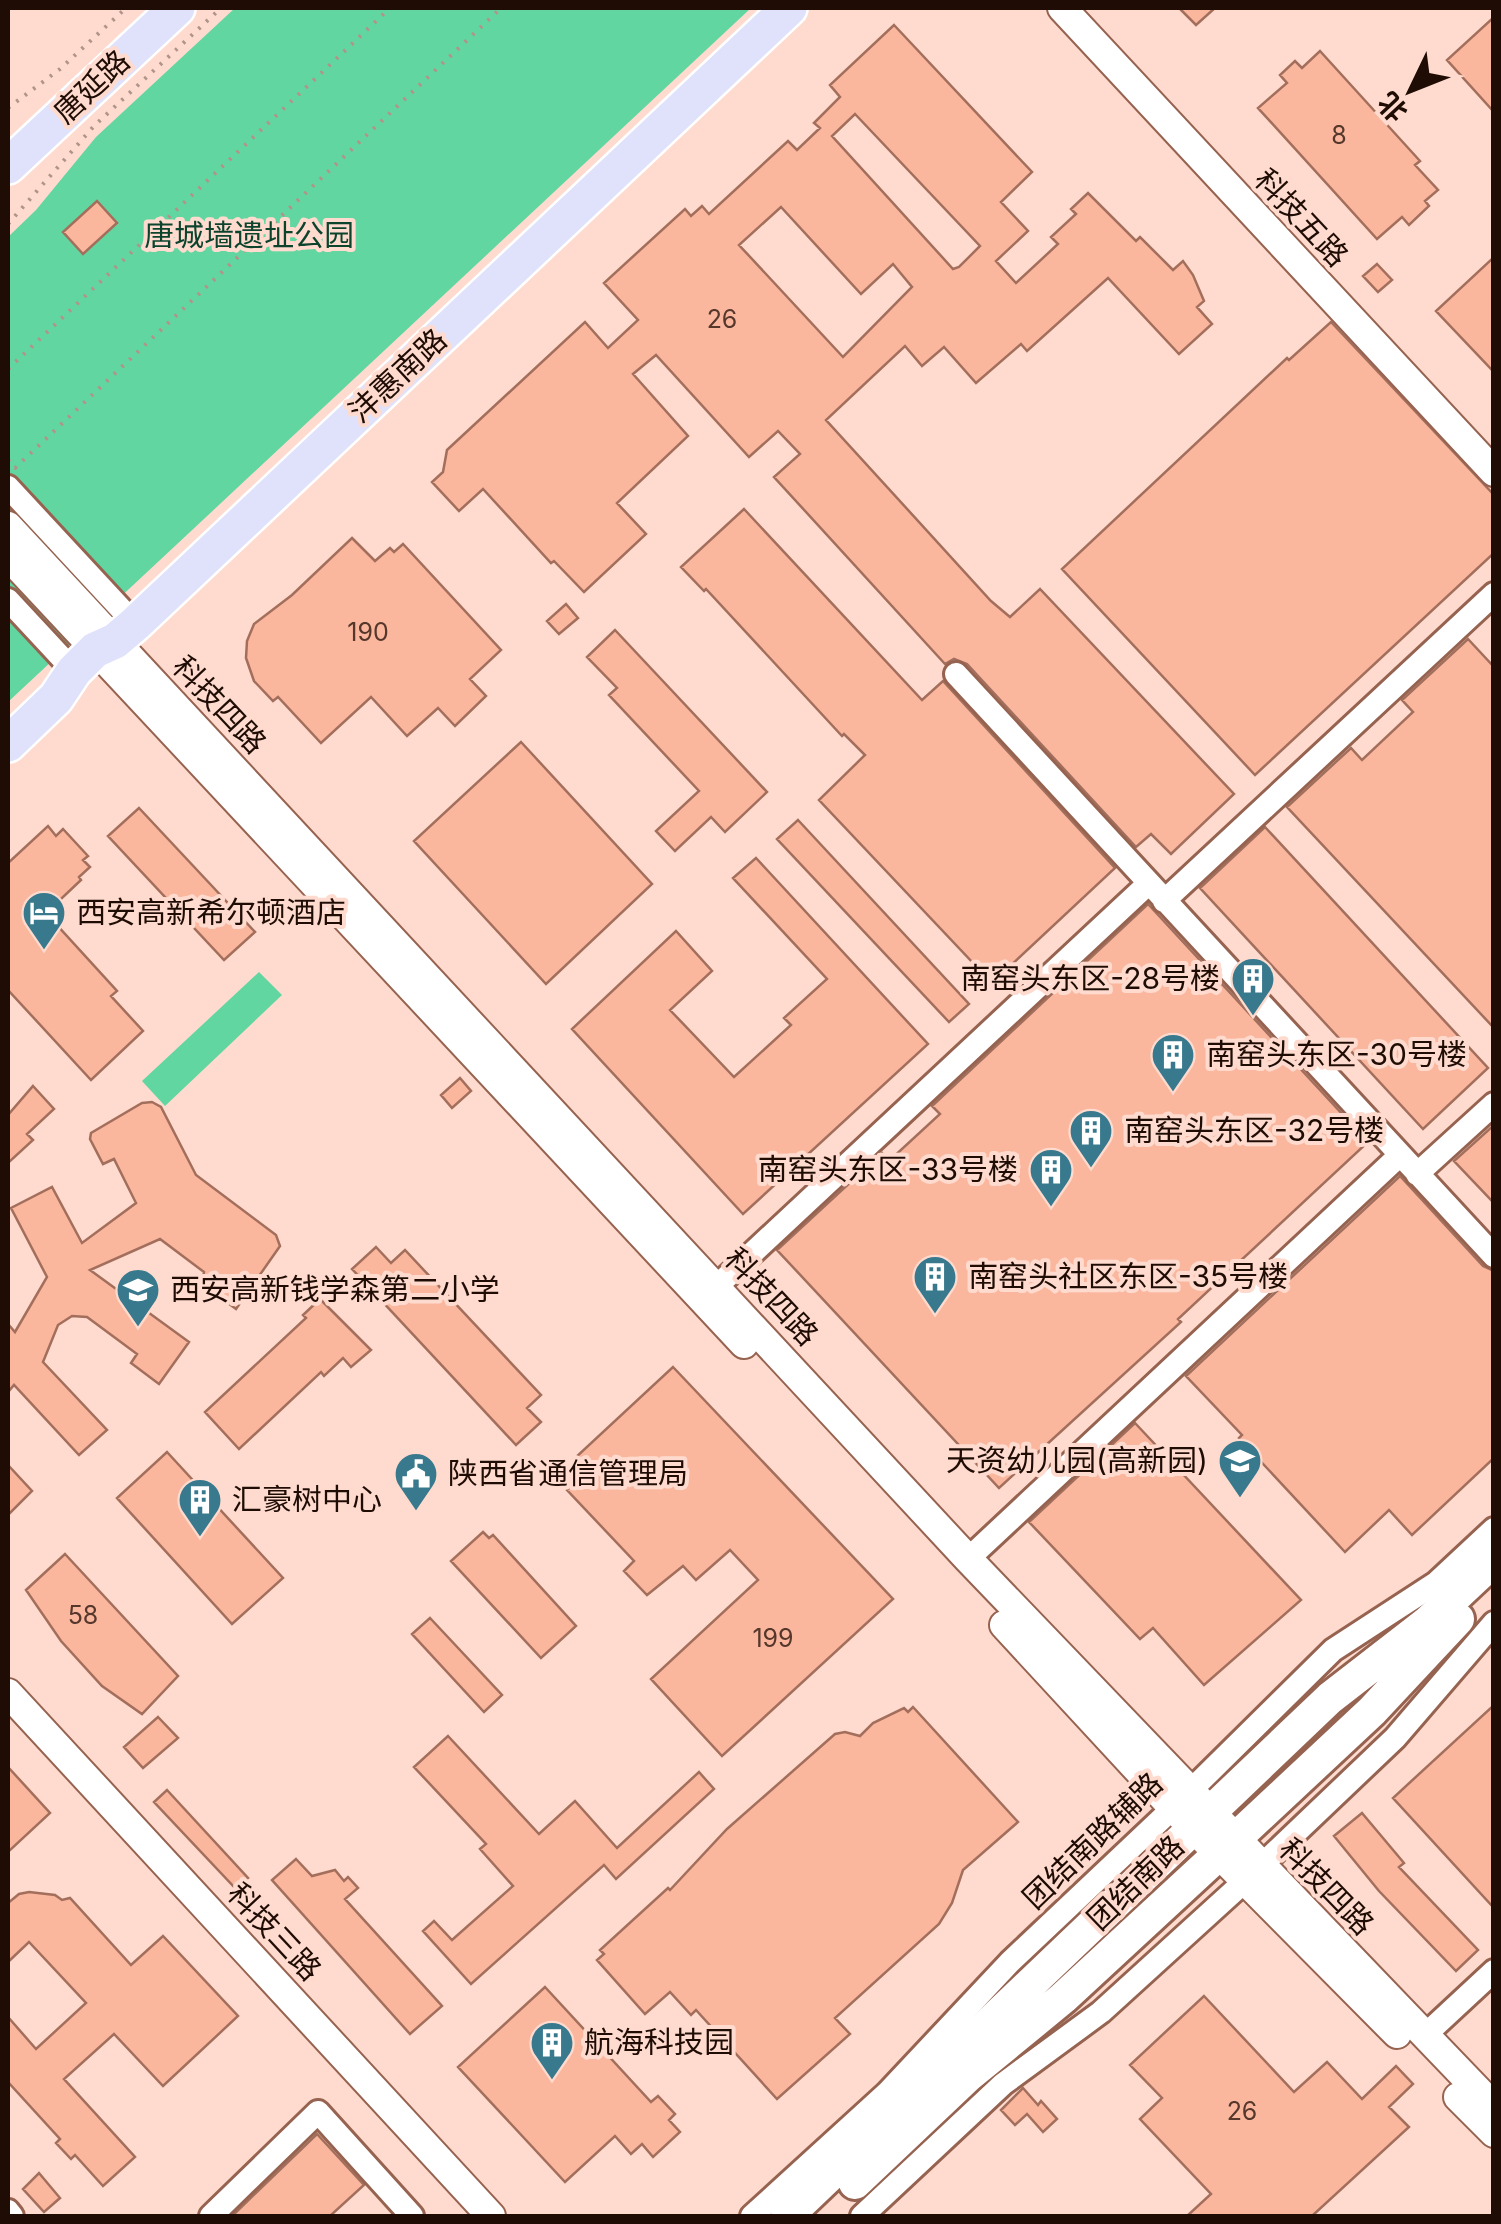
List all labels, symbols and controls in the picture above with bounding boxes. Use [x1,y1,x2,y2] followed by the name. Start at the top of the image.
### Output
[1361,40,1461,140] north arrow
[46,42,137,130] street label: 唐延路
[1371,85,1415,129] text: 北
[1331,120,1347,150] house number: 8
[1248,161,1356,273] street label: 科技五路
[144,217,354,253] park label: 唐城墙遗址公园
[707,304,737,334] house number: 26
[341,321,453,429] street label: 沣惠南路
[347,617,389,647] house number: 190
[166,648,274,760] street label: 科技四路
[21,890,67,951] hotel icon: 西安高新希尔顿酒店
[76,894,346,930] place label: 西安高新希尔顿酒店
[1230,956,1276,1017] building icon: 南窑头东区-28号楼
[960,960,1220,996] place label: 南窑头东区-28号楼
[1150,1032,1196,1093] building icon: 南窑头东区-30号楼
[1206,1036,1467,1072] place label: 南窑头东区-30号楼
[1068,1108,1114,1169] building icon: 南窑头东区-32号楼
[1124,1112,1384,1148] place label: 南窑头东区-32号楼
[1028,1147,1074,1208] building icon: 南窑头东区-33号楼
[757,1151,1018,1187] place label: 南窑头东区-33号楼
[718,1240,826,1352] street label: 科技四路
[912,1254,958,1315] building icon: 南窑头社区东区-35号楼
[968,1258,1288,1294] place label: 南窑头社区东区-35号楼
[115,1267,161,1328] school or university icon: 西安高新钱学森第二小学
[170,1271,500,1307] place label: 西安高新钱学森第二小学
[1217,1438,1263,1499] school or university icon: 天资幼儿园(高新园)
[946,1442,1208,1478] place label: 天资幼儿园(高新园)
[393,1451,439,1512] public building icon: 陕西省通信管理局
[448,1455,688,1491] place label: 陕西省通信管理局
[177,1477,223,1538] building icon: 汇豪树中心
[232,1481,382,1517] place label: 汇豪树中心
[68,1600,98,1630] house number: 58
[752,1623,794,1653] house number: 199
[1016,1766,1170,1916] street label: 团结南路辅路
[1080,1828,1192,1938] street label: 团结南路
[1272,1831,1381,1942] street label: 科技四路
[221,1875,329,1987] street label: 科技三路
[529,2020,575,2081] building icon: 航海科技园
[584,2024,734,2060] place label: 航海科技园
[1227,2096,1257,2126] house number: 26

